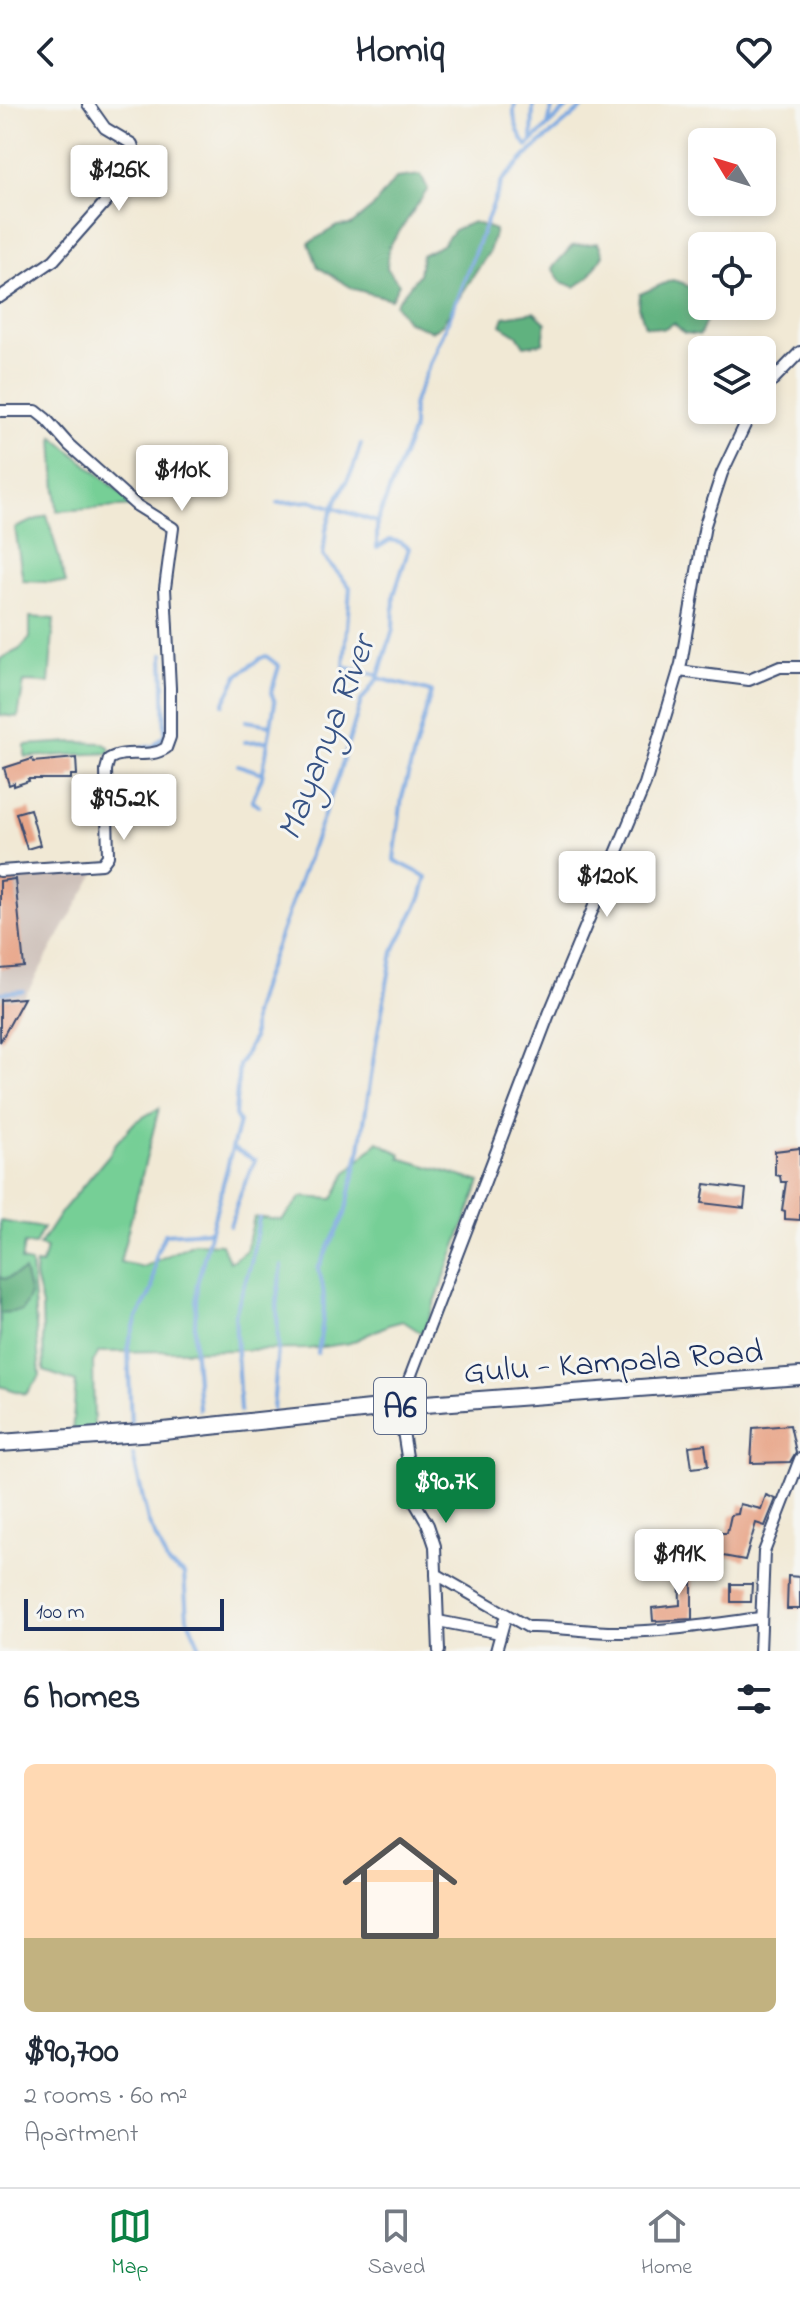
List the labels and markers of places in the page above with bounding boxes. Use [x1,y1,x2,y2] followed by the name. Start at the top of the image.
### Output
[63,145,175,213] pin: $126K
[126,445,238,513] pin: $110K
[59,774,189,842] pin: $95.2K
[551,851,663,919] pin: $120K
[381,1457,511,1525] pin: $90.7K
[623,1529,735,1597] pin: $191K

